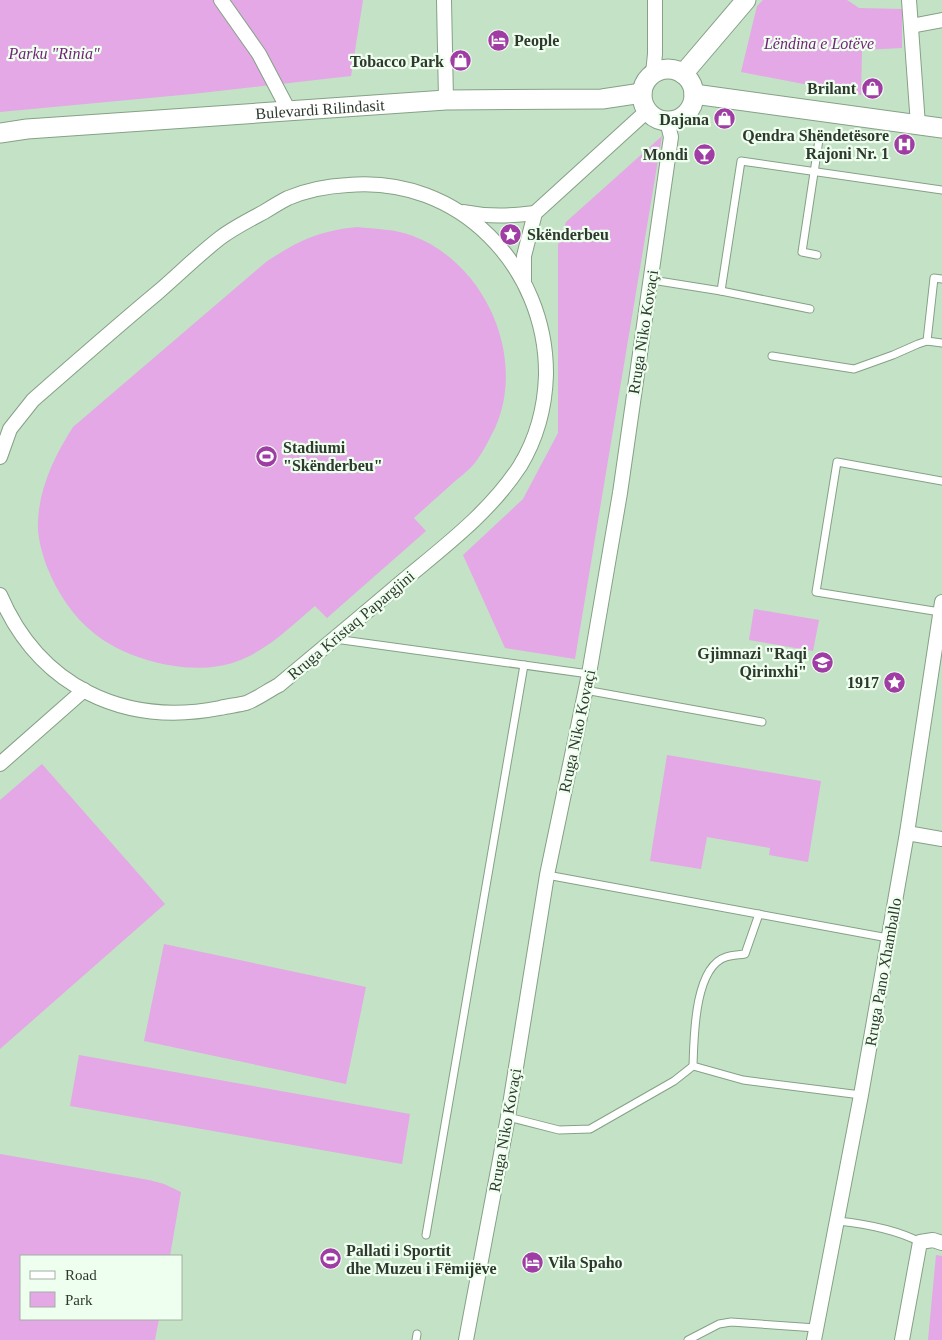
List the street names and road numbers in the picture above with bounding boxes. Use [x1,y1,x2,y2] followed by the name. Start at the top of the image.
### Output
[255,96,386,122] street label: Bulevardi Rilindasit
[625,268,662,395] street label: Rruga Niko Kovaçi
[284,567,419,684] street label: Rruga Kristaq Papargjini
[556,667,599,794] street label: Rruga Niko Kovaçi
[862,897,905,1048] street label: Rruga Pano Xhamballo
[486,1066,525,1193] street label: Rruga Niko Kovaçi

